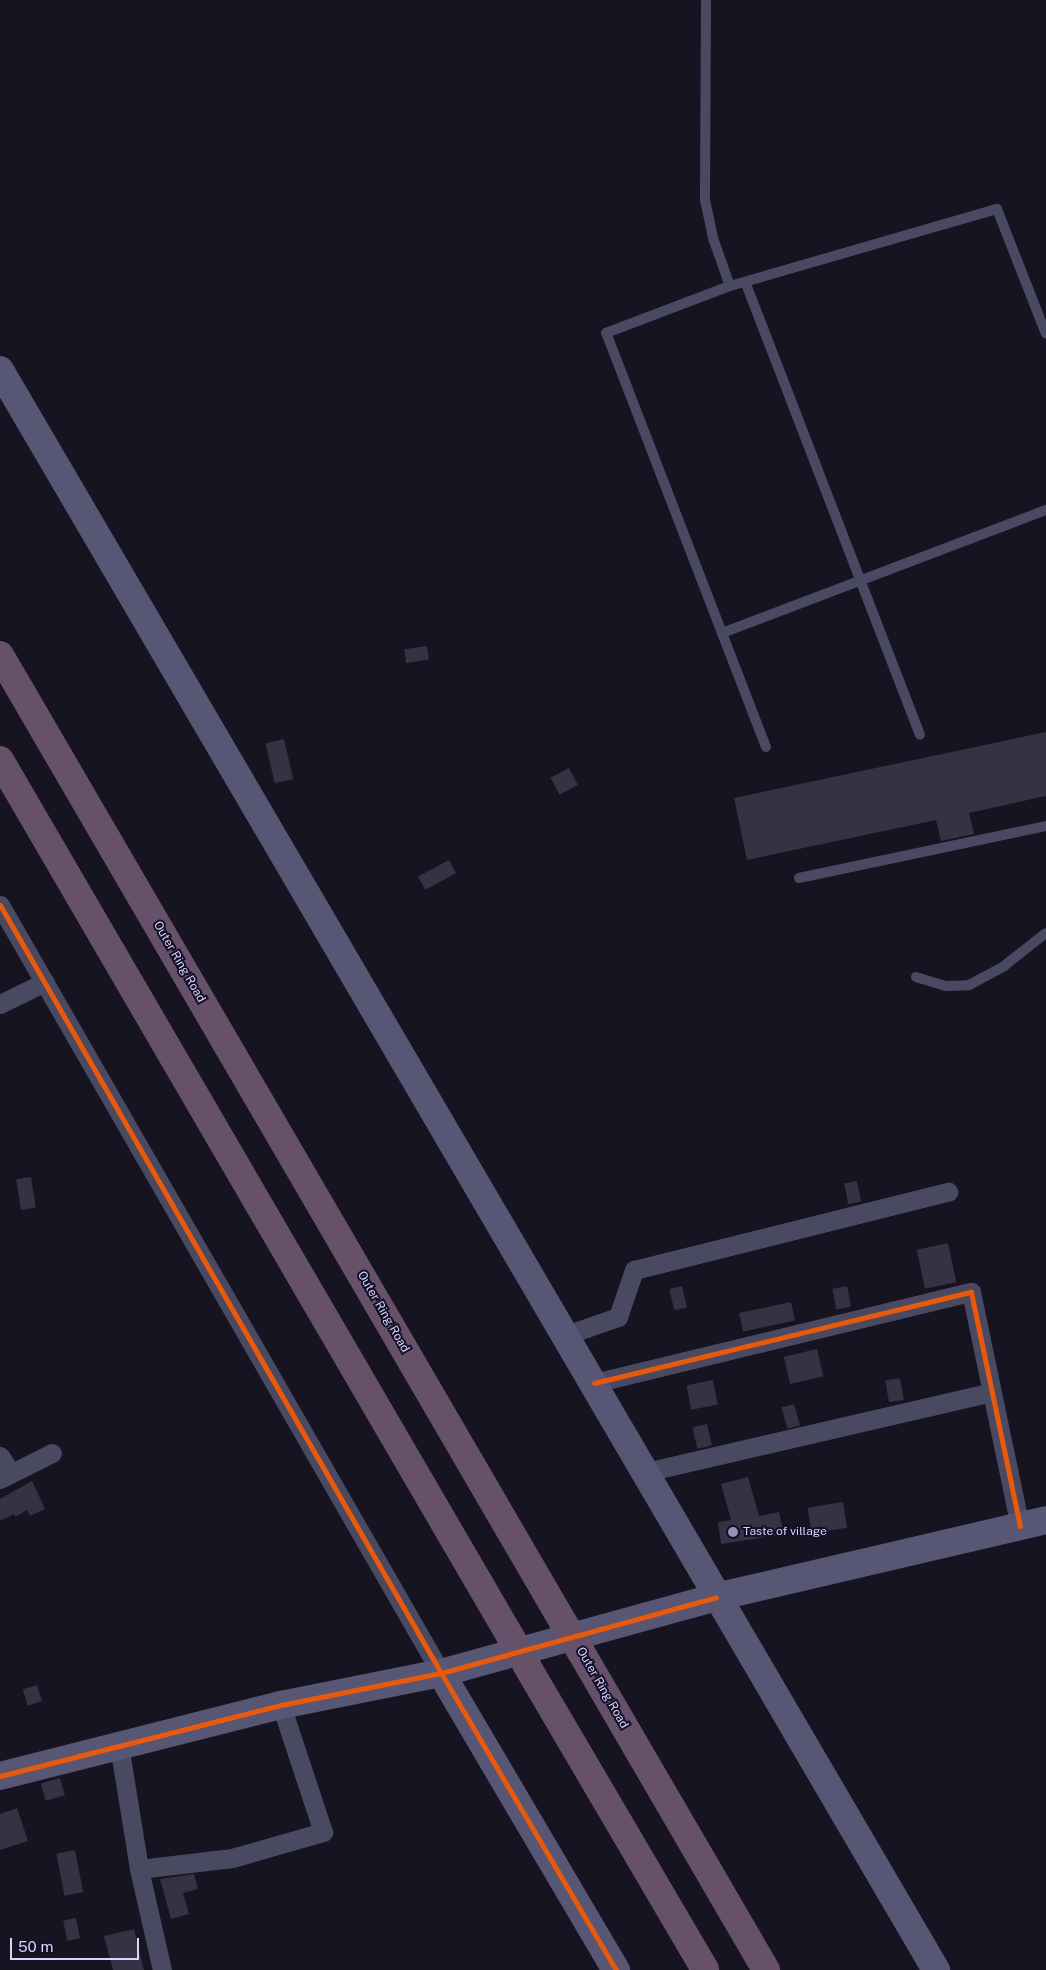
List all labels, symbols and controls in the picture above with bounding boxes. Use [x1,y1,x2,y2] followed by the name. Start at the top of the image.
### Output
[150,919,208,1005] street label: Outer Ring Road
[354,1269,412,1355] street label: Outer Ring Road
[743,1525,827,1539] place label: Taste of village
[727,1526,739,1538] marker: Taste of village
[573,1645,631,1731] street label: Outer Ring Road
[12,1928,141,1960] scale bar
[18,1938,53,1955] text: 50 m

